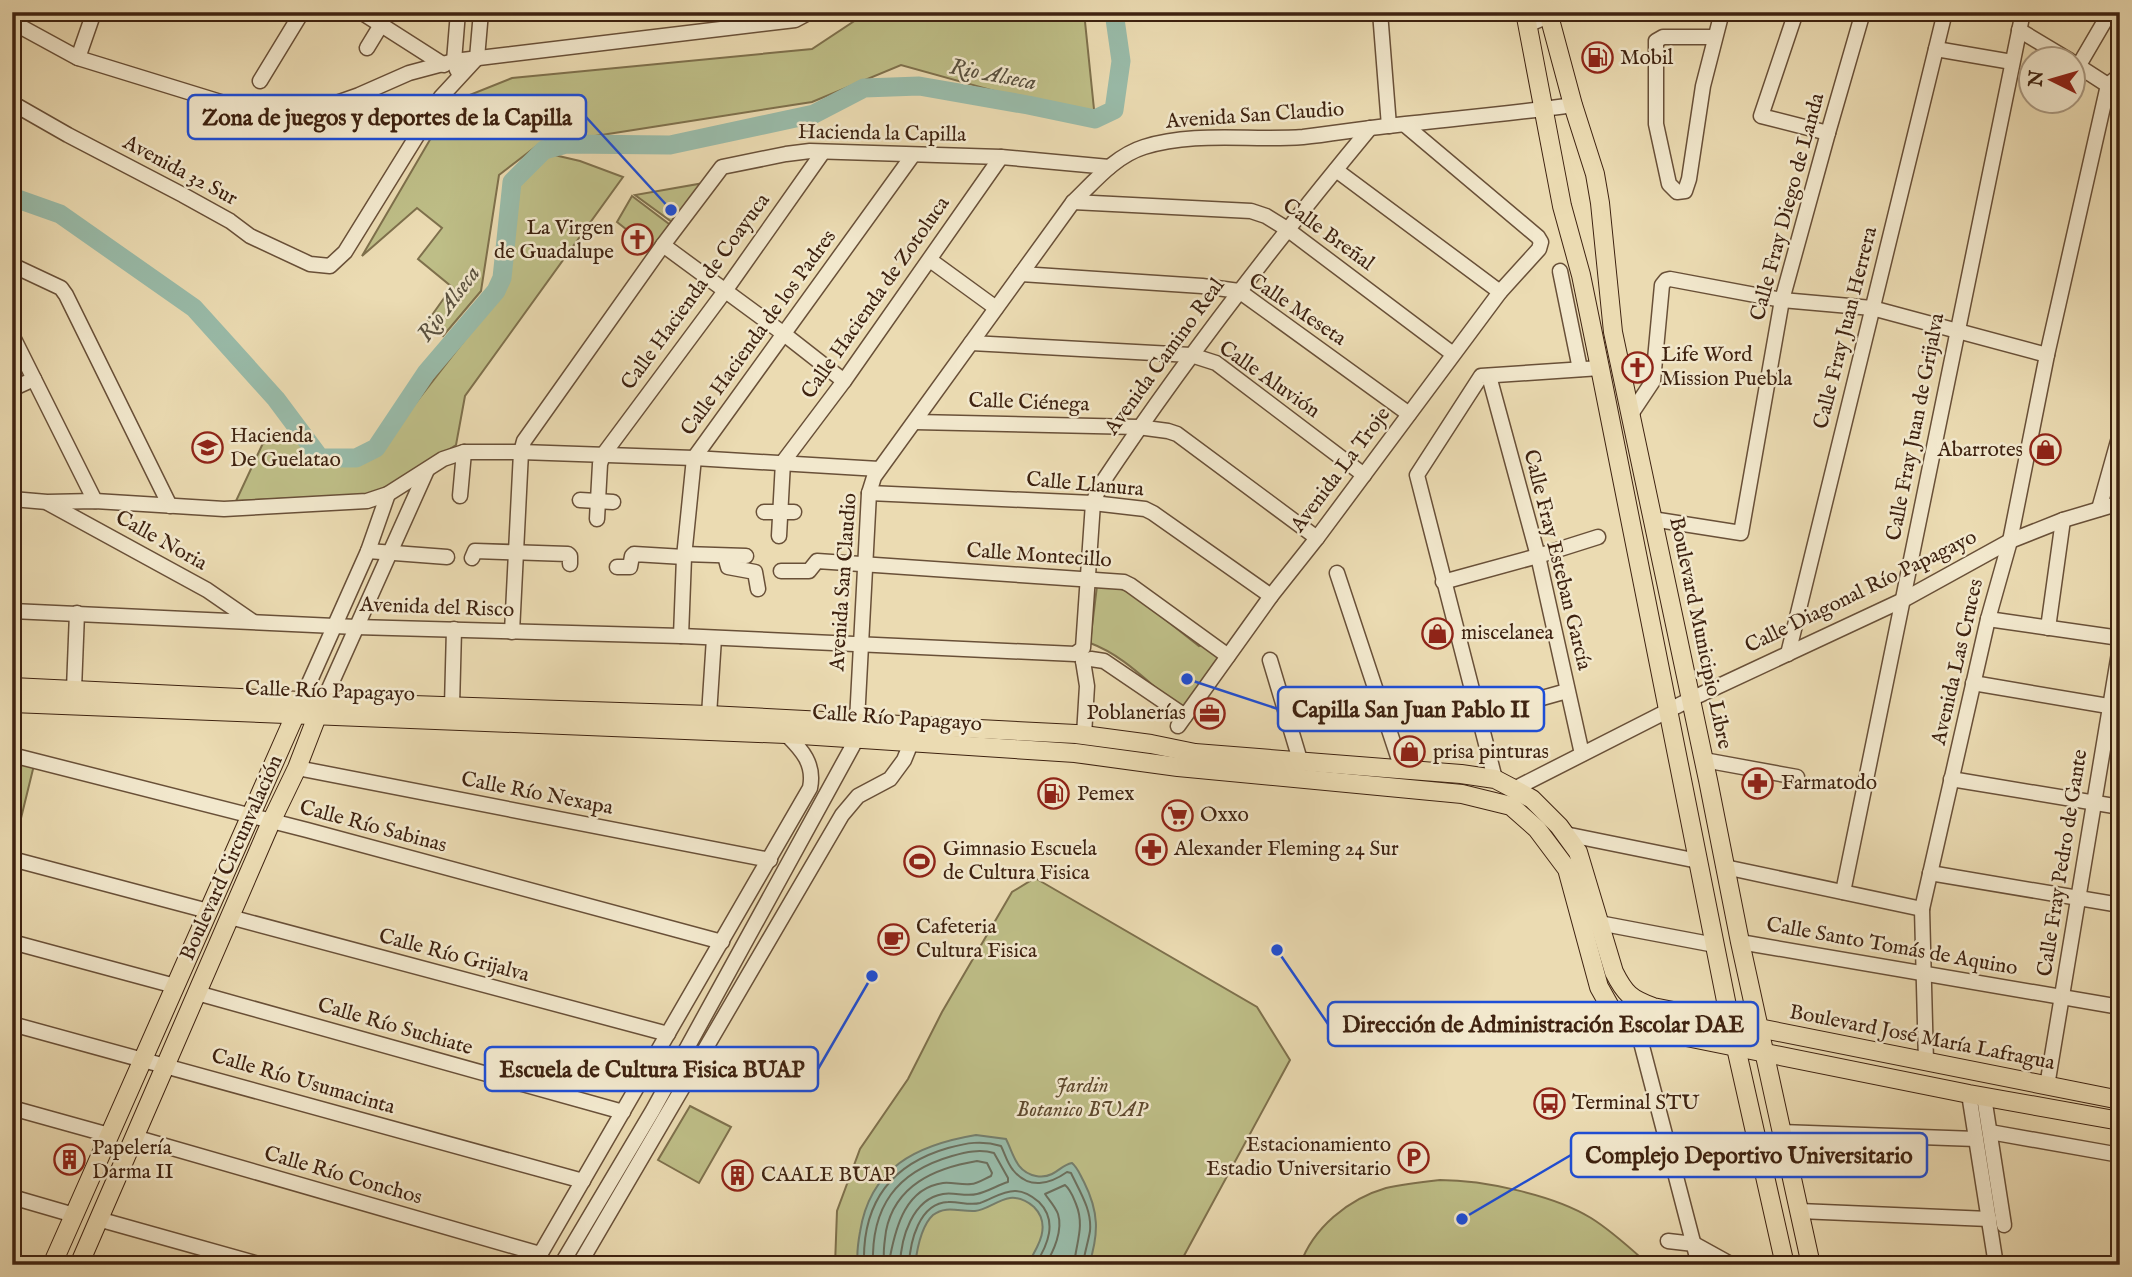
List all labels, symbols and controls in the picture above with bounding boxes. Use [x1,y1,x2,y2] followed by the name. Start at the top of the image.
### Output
[1580,41,1614,75] fuel station icon: Mobil
[1620,45,1674,72] place label: Mobil
[2016,46,2086,116] north arrow
[947,52,1039,98] water label: Rio Alseca
[2024,69,2050,89] text: N
[1745,89,1832,324] street label: Calle Fray Diego de Landa
[188,95,586,139] callout: Zona de juegos y deportes de la Capilla
[1164,96,1345,136] street label: Avenida San Claudio
[202,104,573,133] text: Zona de juegos y deportes de la Capilla
[798,119,967,149] street label: Hacienda la Capilla
[117,129,242,213] street label: Avenida 32 Sur
[615,187,777,396] street label: Calle Hacienda de Coayuca
[796,191,957,405] street label: Calle Hacienda de Zotoluca
[1277,193,1379,278] street label: Calle Breñal
[494,215,614,266] place label: La Virgen de Guadalupe
[620,223,654,257] church icon: La Virgen de Guadalupe
[1808,223,1884,432] street label: Calle Fray Juan Herrera
[675,225,843,441] street label: Calle Hacienda de los Padres
[411,260,487,348] water label: Rio Alseca
[1243,267,1352,353] street label: Calle Meseta
[1098,273,1231,442] street label: Avenida Camino Real
[1881,310,1951,543] street label: Calle Fray Juan de Grijalva
[1213,335,1325,425] street label: Calle Aluvión
[1661,342,1793,393] place label: Life Word Mission Puebla
[1621,350,1655,384] church icon: Life Word Mission Puebla
[968,387,1091,419] street label: Calle Ciénega
[1284,402,1397,539] street label: Avenida La Troje
[230,423,341,474] place label: Hacienda De Guelatao
[190,431,224,465] school or university icon: Hacienda De Guelatao
[2029,433,2063,467] shop icon: Abarrotes
[1937,437,2023,464] place label: Abarrotes
[1517,447,1598,674] street label: Calle Fray Esteban García
[1025,466,1146,504] street label: Calle Llanura
[824,492,864,673] street label: Avenida San Claudio
[110,505,212,578] street label: Calle Noria
[1662,515,1738,752] street label: Boulevard Municipio Libre
[1741,524,1981,660] street label: Calle Diagonal Río Papagayo
[965,537,1113,575] street label: Calle Montecillo
[1926,576,1990,749] street label: Avenida Las Cruces
[358,592,515,624] street label: Avenida del Risco
[1421,616,1455,650] shop icon: miscelanea
[1461,620,1555,647] place label: miscelanea
[245,676,415,708] street label: Calle Río Papagayo
[1278,687,1544,731] callout: Capilla San Juan Pablo II
[1192,696,1226,730] office icon: Poblanerías
[1292,696,1530,725] text: Capilla San Juan Pablo II
[811,700,983,738] street label: Calle Río Papagayo
[1086,700,1186,727] place label: Poblanerías
[1393,735,1427,769] shop icon: prisa pinturas
[1433,739,1549,766] place label: prisa pinturas
[2032,747,2094,979] street label: Calle Fray Pedro de Gante
[174,751,290,965] street label: Boulevard Circunvalación
[459,766,616,822] street label: Calle Río Nexapa
[1741,766,1775,800] pharmacy icon: Farmatodo
[1781,770,1877,797] place label: Farmatodo
[1037,777,1071,811] fuel station icon: Pemex
[1077,781,1135,808] place label: Pemex
[296,794,450,860] street label: Calle Río Sabinas
[1160,798,1194,832] supermarket icon: Oxxo
[1200,802,1249,829] place label: Oxxo
[1134,832,1168,866] pharmacy icon: Alexander Fleming 24 Sur
[943,836,1098,887] place label: Gimnasio Escuela de Cultura Fisica
[1173,836,1399,863] place label: Alexander Fleming 24 Sur
[903,844,937,878] sports icon: Gimnasio Escuela de Cultura Fisica
[1764,912,2020,982] street label: Calle Santo Tomás de Aquino
[916,914,1038,965] place label: Cafeteria Cultura Fisica
[876,922,910,956] cafe icon: Cafeteria Cultura Fisica
[376,923,533,989] street label: Calle Río Grijalva
[314,992,476,1062] street label: Calle Río Suchiate
[1787,999,2058,1077] street label: Boulevard José María Lafragua
[1328,1002,1758,1046] callout: Dirección de Administración Escolar DAE
[1342,1011,1744,1040] text: Dirección de Administración Escolar DAE
[208,1043,399,1121] street label: Calle Río Usumacinta
[485,1047,818,1091] callout: Escuela de Cultura Fisica BUAP
[499,1056,805,1085] text: Escuela de Cultura Fisica BUAP
[1016,1073,1149,1124] park label: Jardin Botanico BUAP
[1532,1086,1566,1120] bus stop icon: Terminal STU
[1572,1090,1699,1117] place label: Terminal STU
[1206,1132,1391,1183] place label: Estacionamiento Estadio Universitario
[1571,1133,1927,1177] callout: Complejo Deportivo Universitario
[92,1135,174,1186] place label: Papelería Darma II
[1397,1140,1431,1174] parking icon: Estacionamiento Estadio Universitario
[261,1141,425,1211] street label: Calle Río Conchos
[1585,1142,1913,1171] text: Complejo Deportivo Universitario
[52,1143,86,1177] building icon: Papelería Darma II
[721,1158,755,1192] building icon: CAALE BUAP
[761,1162,895,1189] place label: CAALE BUAP

